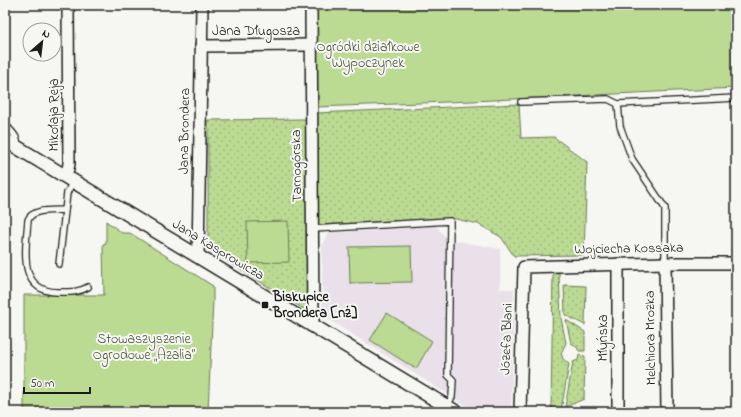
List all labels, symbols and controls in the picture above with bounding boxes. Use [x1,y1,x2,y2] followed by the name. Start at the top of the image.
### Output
[212,21,300,43] street label: Jana Długosza
[22,22,62,62] north arrow
[39,25,53,43] text: N
[317,37,420,75] park label: Ogródki działkowe Wypoczynek
[44,79,65,151] street label: Mikołaja Reja
[174,88,196,174] street label: Jana Brondera
[286,129,309,203] street label: Tarnogórska
[168,214,268,286] street label: Jana Kasprowicza
[574,238,684,260] street label: Wojciecha Kossaka
[272,287,358,324] place label: Biskupice Brondera [nż]
[640,290,662,386] street label: Melchiora Mrozka
[260,300,270,310] marker: Biskupice Brondera [nż]
[495,303,519,375] street label: Józefa Blani
[593,314,615,362] street label: Młyńska
[93,329,196,367] park label: Stowaszyszenie Ogrodowe „Azalia”
[24,369,90,395] scale bar
[30,375,54,393] text: 50 m

